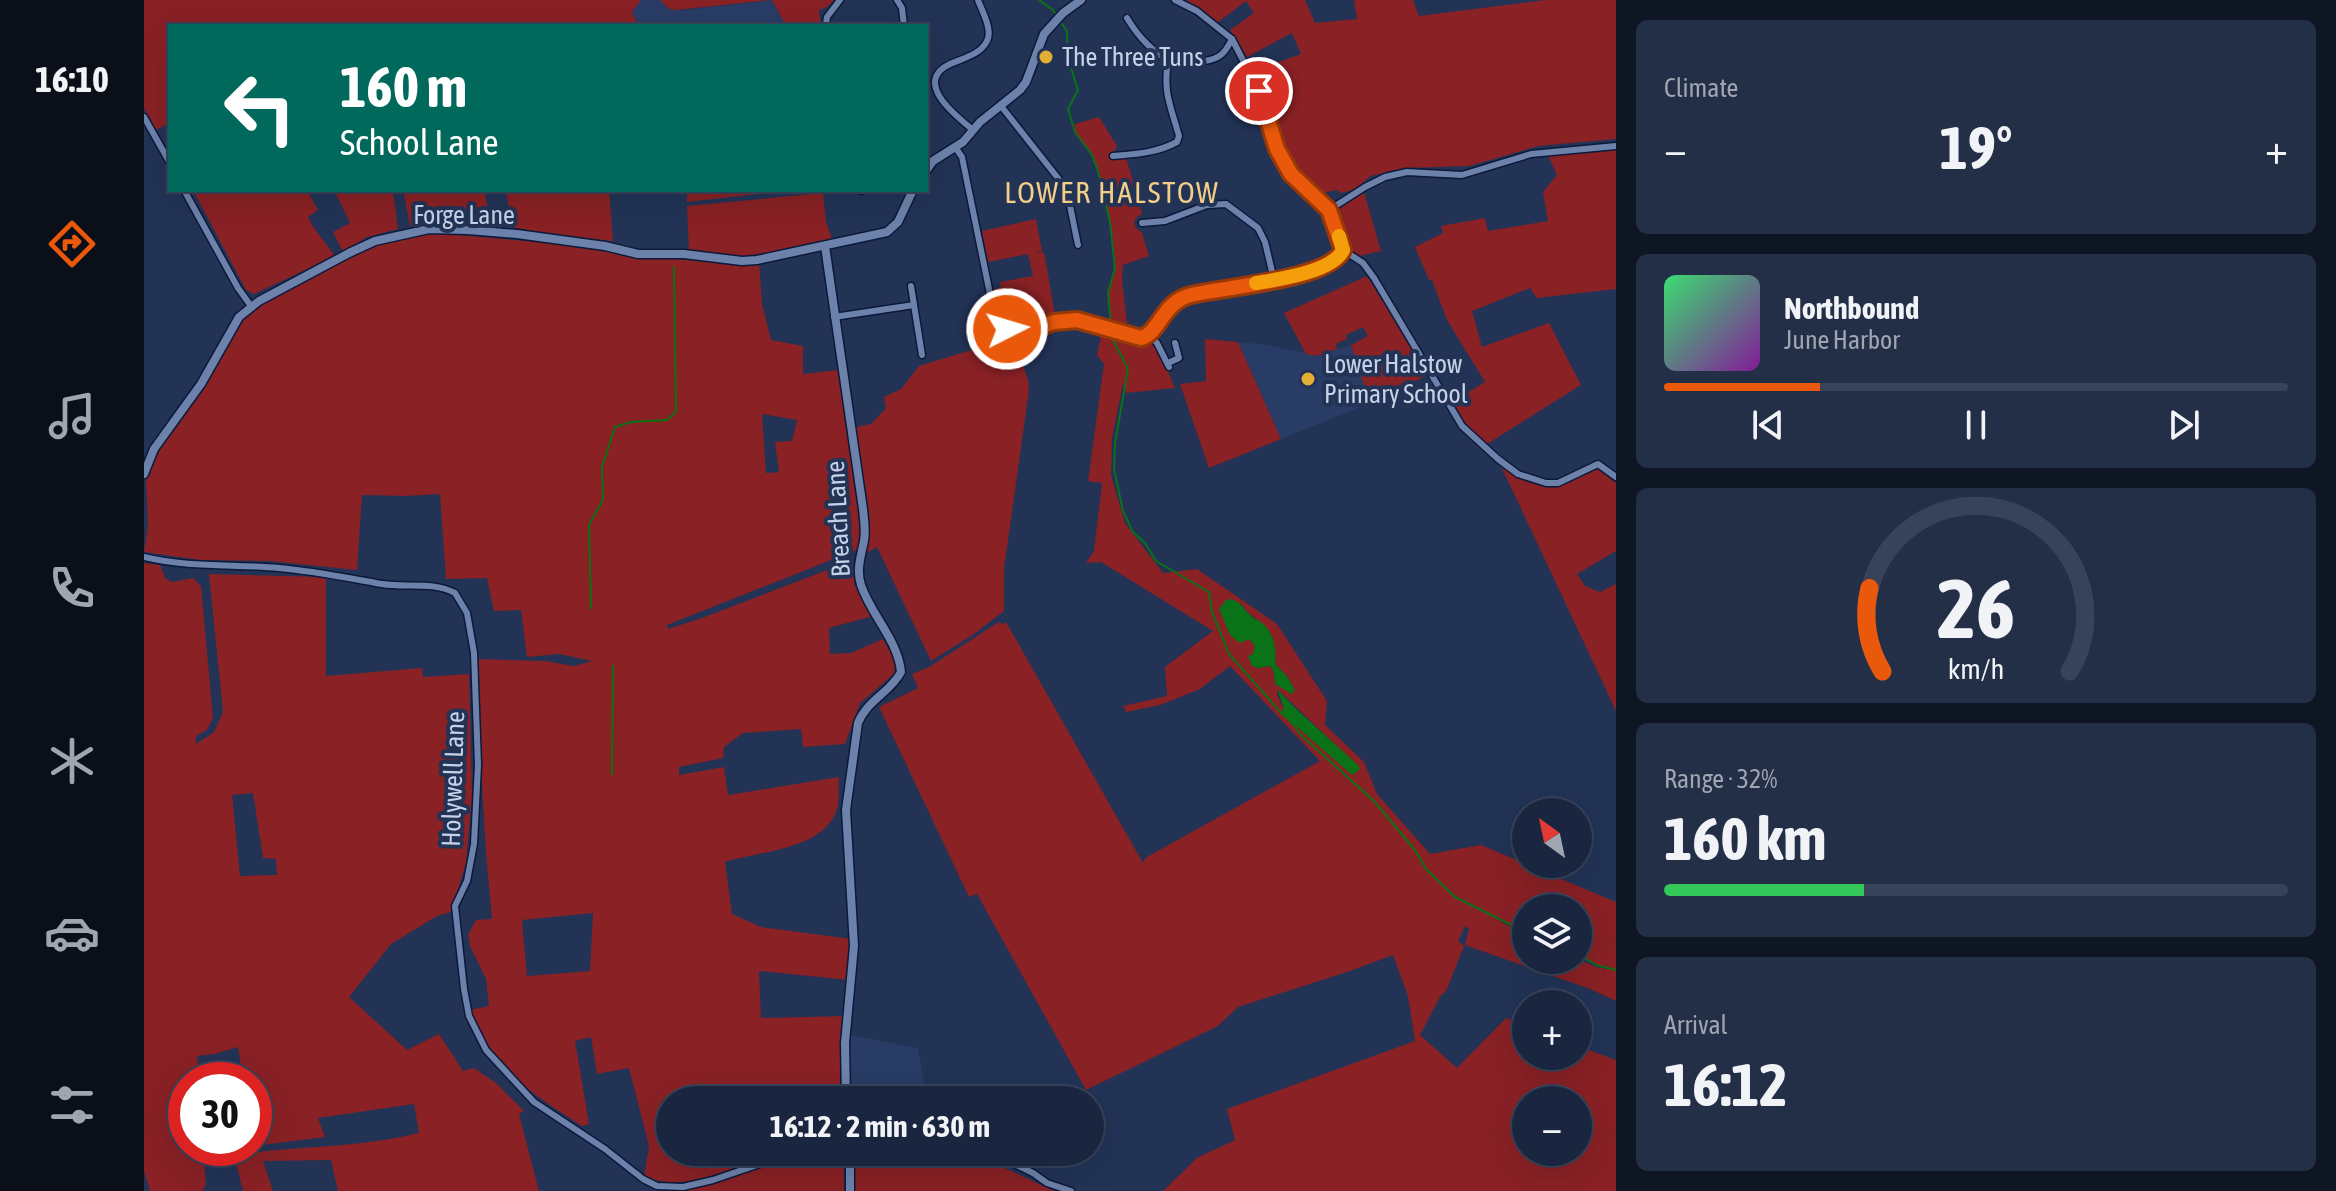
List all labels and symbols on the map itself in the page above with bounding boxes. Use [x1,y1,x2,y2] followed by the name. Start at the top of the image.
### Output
[1062,42,1204,72] place label: The Three Tuns
[1037,48,1055,66] marker: The Three Tuns
[1225,57,1293,125] pin
[1004,175,1220,209] district label: LOWER HALSTOW
[413,200,515,230] street label: Forge Lane
[965,287,1049,371] position arrow
[1324,349,1468,409] place label: Lower Halstow Primary School
[1299,370,1317,388] marker: Lower Halstow Primary School
[820,460,856,578] street label: Breach Lane
[436,711,470,847] street label: Holywell Lane
[1512,798,1592,878] north arrow
[168,1062,272,1166] speed limit sign: 30

